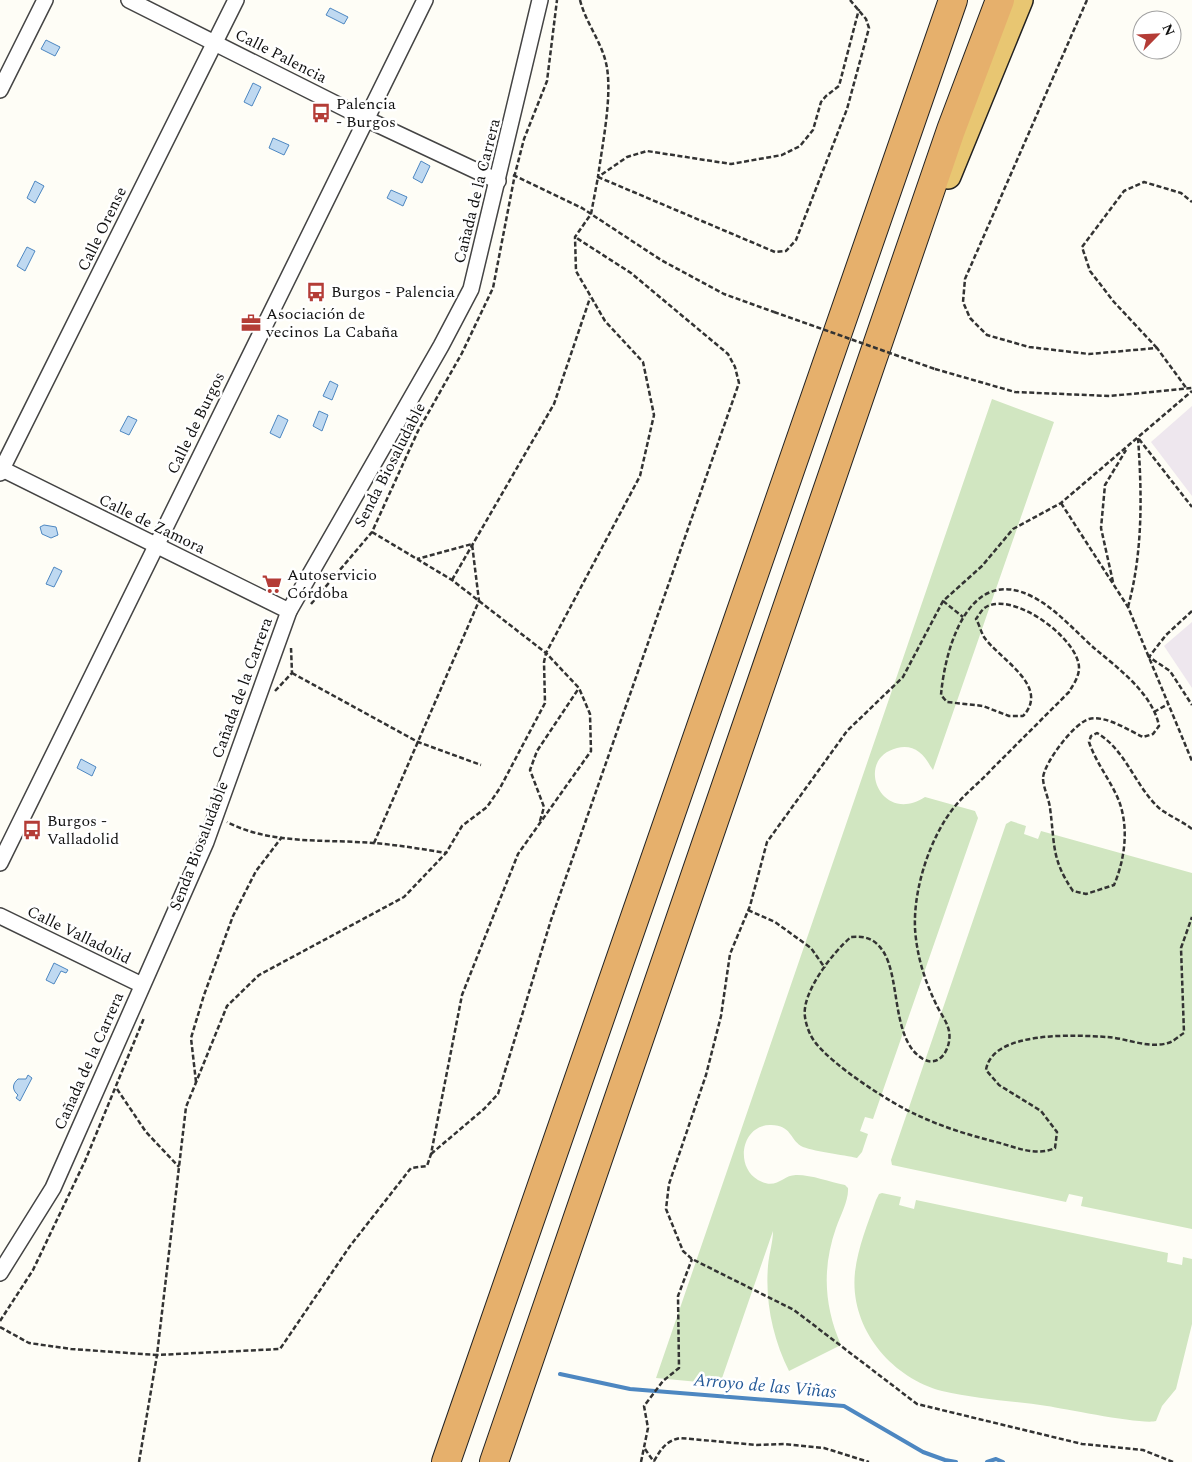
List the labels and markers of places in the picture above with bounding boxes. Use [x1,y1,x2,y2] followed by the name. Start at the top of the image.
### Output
[336,92,396,134] place label: Palencia - Burgos
[310,102,332,124] bus stop icon: Palencia - Burgos
[331,280,455,304] place label: Burgos - Palencia
[305,281,327,303] bus stop icon: Burgos - Palencia
[265,302,398,344] place label: Asociación de vecinos La Cabaña
[240,312,262,334] office icon: Asociación de vecinos La Cabaña
[287,563,377,605] place label: Autoservicio Córdoba
[261,573,283,595] supermarket icon: Autoservicio Córdoba
[47,809,119,851] place label: Burgos - Valladolid
[21,819,43,841] bus stop icon: Burgos - Valladolid

